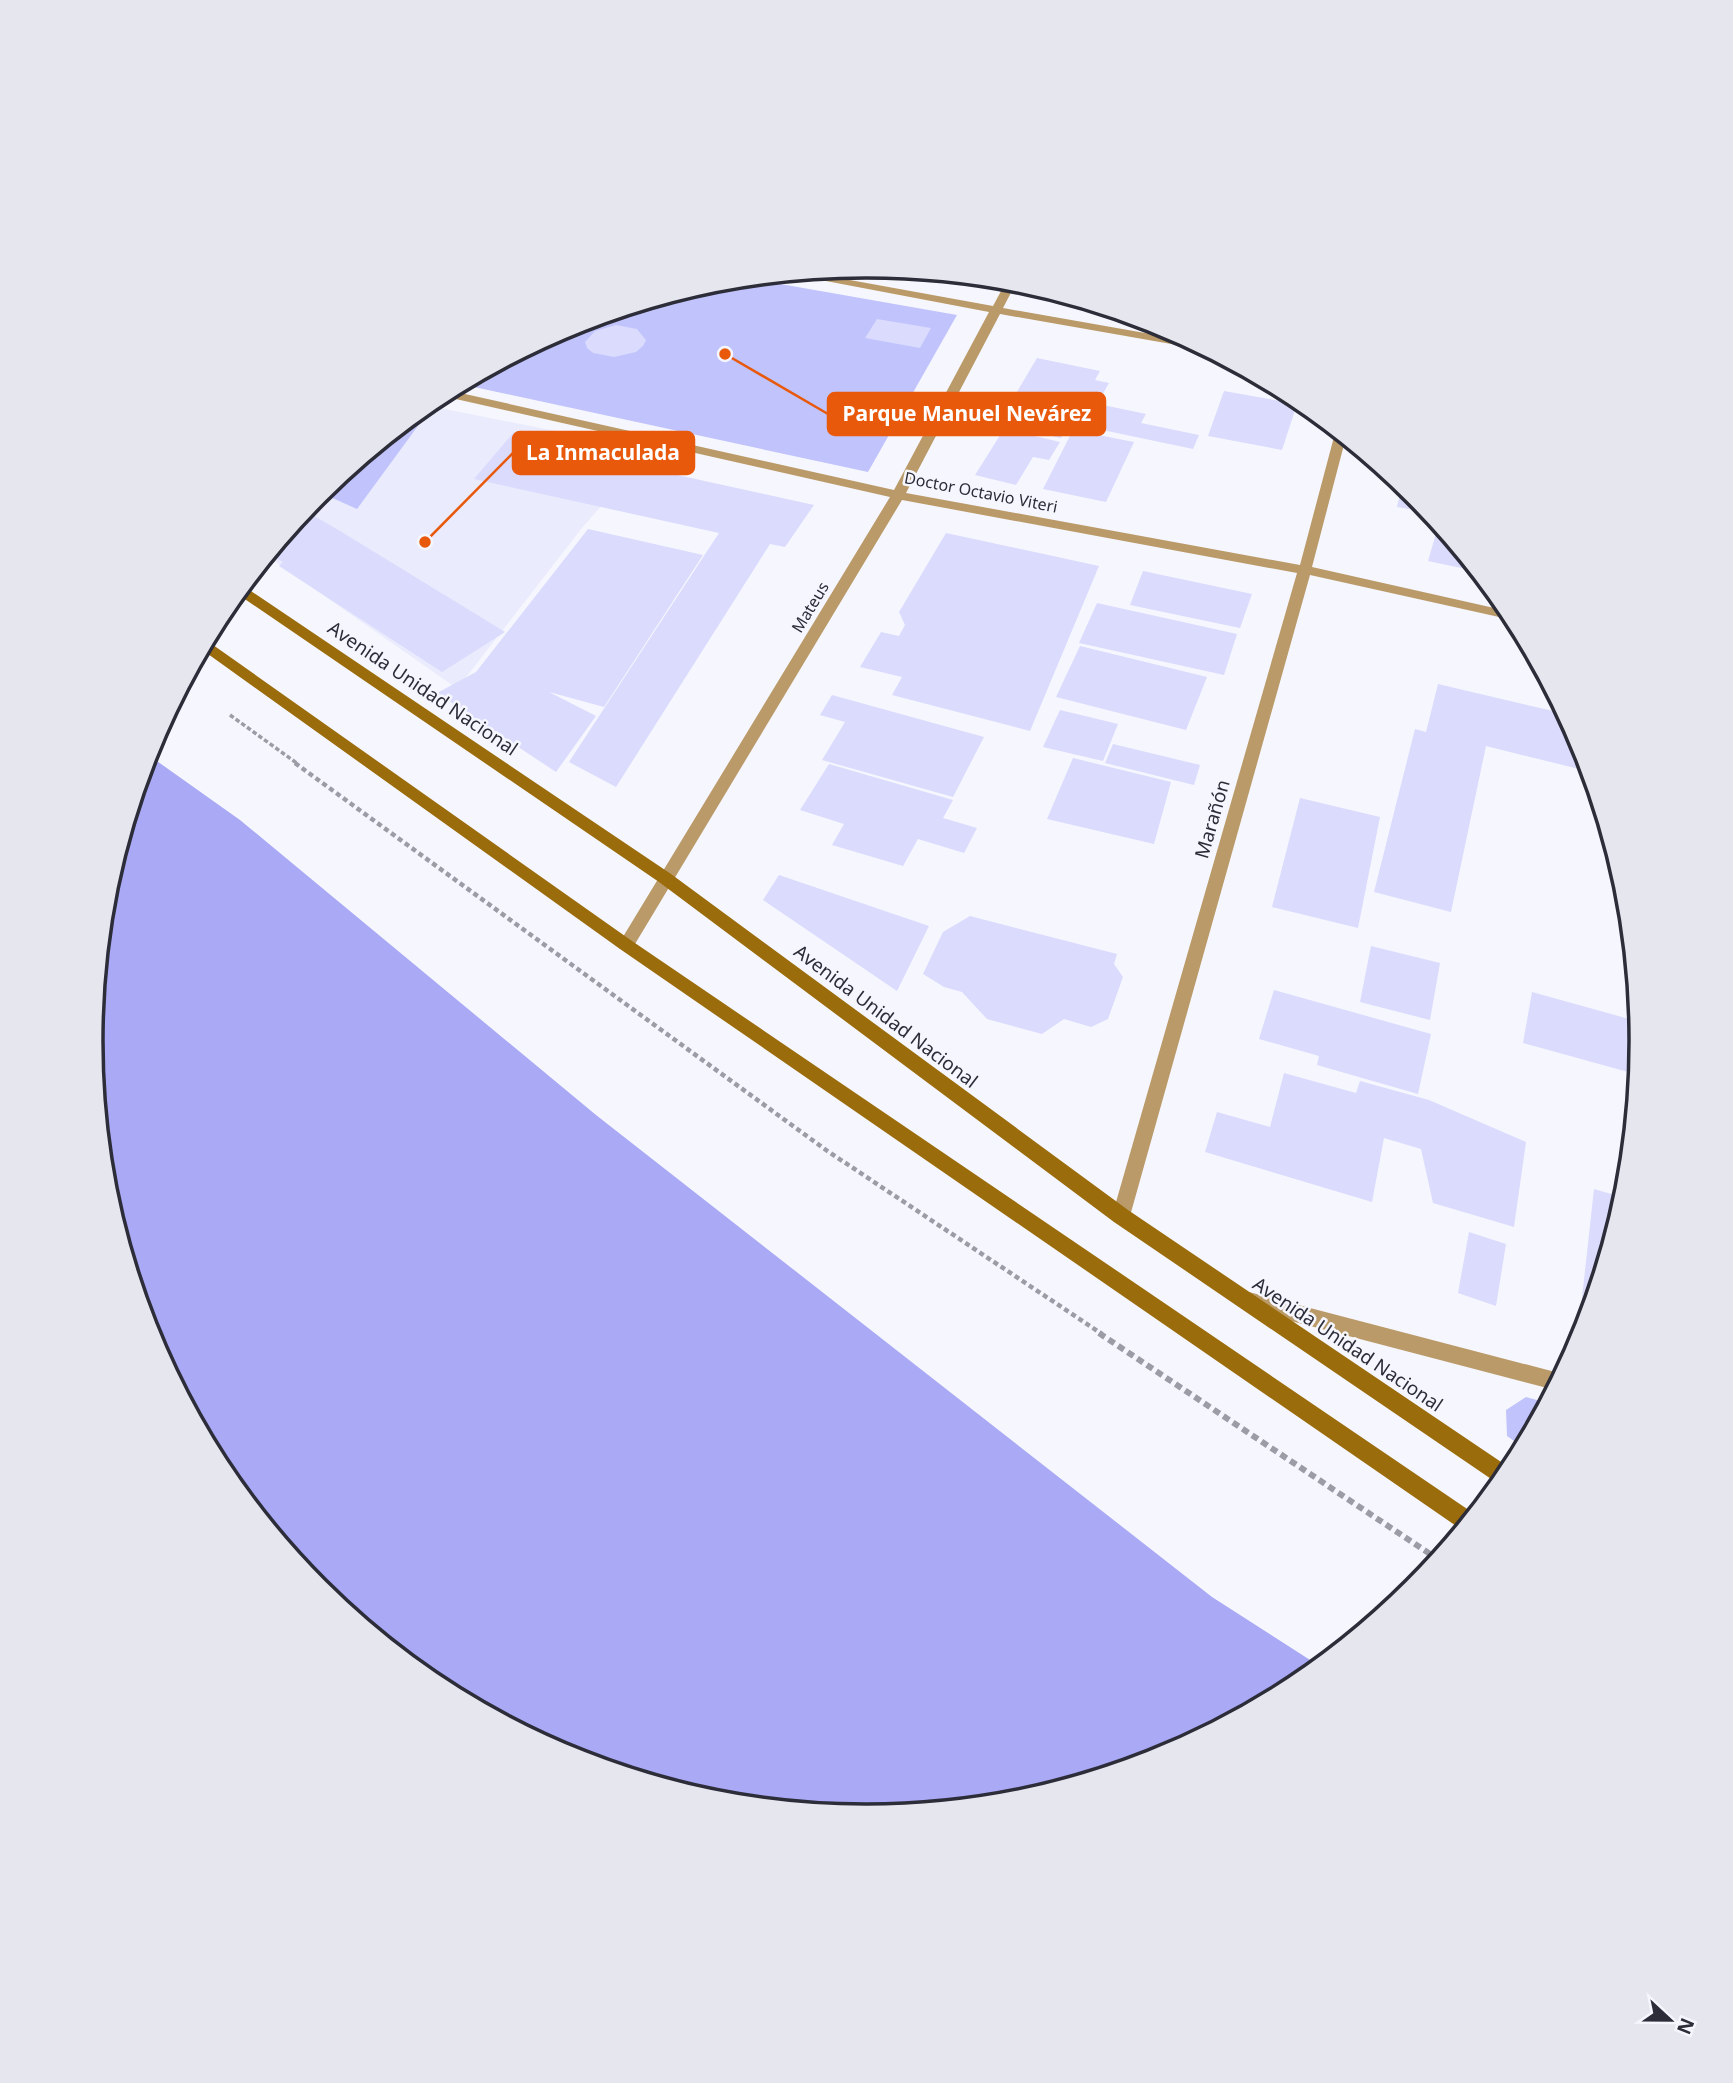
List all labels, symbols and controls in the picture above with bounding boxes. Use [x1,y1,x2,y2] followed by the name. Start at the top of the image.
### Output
[828,393,1105,435] callout: Parque Manuel Nevárez
[843,399,1091,427] text: Parque Manuel Nevárez
[513,432,694,474] callout: La Inmaculada
[526,438,680,466] text: La Inmaculada
[903,466,1059,518] street label: Doctor Octavio Viteri
[786,577,834,637] street label: Mateus
[323,615,523,761] street label: Avenida Unidad Nacional
[1188,776,1236,862] street label: Marañón
[789,938,983,1094] street label: Avenida Unidad Nacional
[1248,1271,1448,1417] street label: Avenida Unidad Nacional
[1635,1985,1705,2055] north arrow
[1671,2014,1701,2038] text: N

